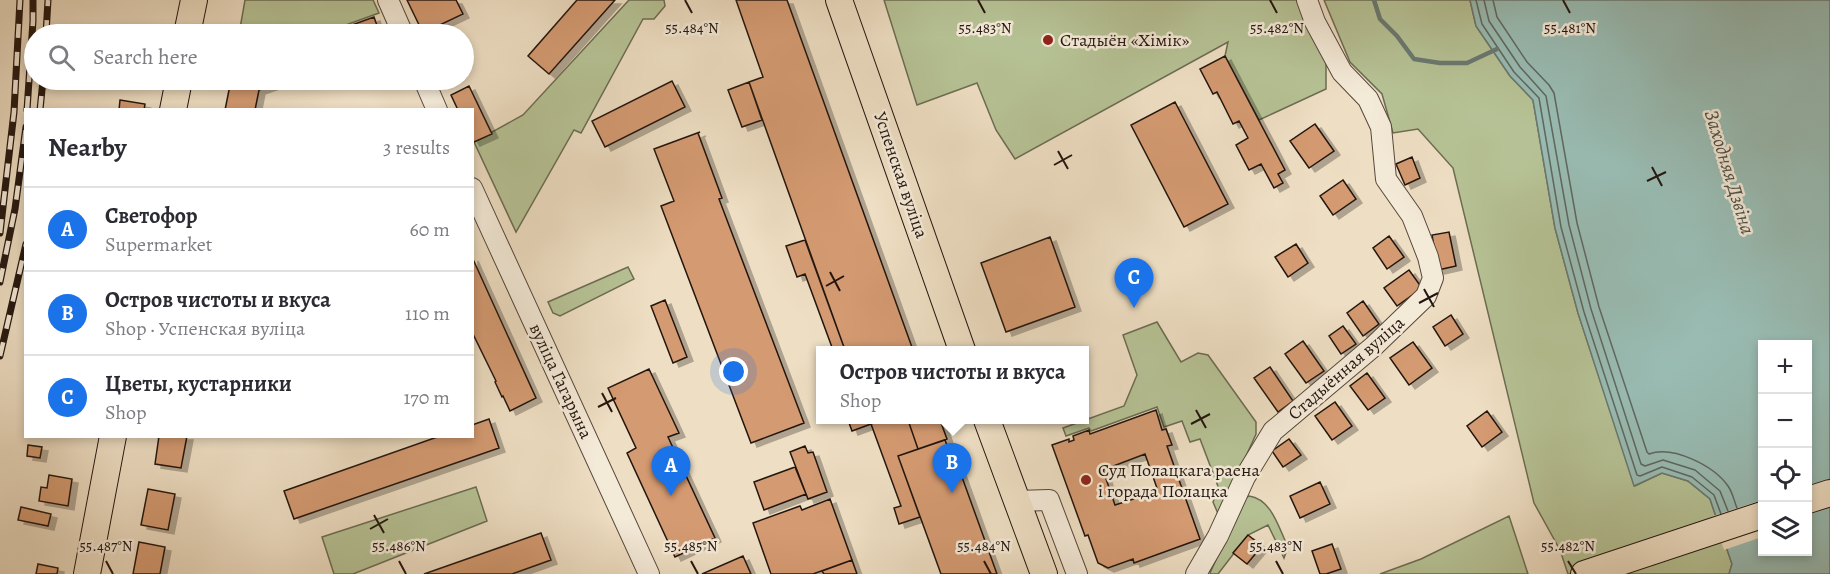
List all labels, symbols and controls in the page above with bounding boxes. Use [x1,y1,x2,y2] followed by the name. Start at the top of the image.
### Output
[665,18,719,38] text: 55.484°N
[958,18,1012,38] text: 55.483°N
[1250,18,1304,38] text: 55.482°N
[1544,18,1596,38] text: 55.481°N
[24,24,474,90] search box
[1060,28,1190,52] place label: Стадыён «Хімік»
[1041,33,1055,47] marker: Стадыён «Хімік»
[45,41,78,74] icon: search
[93,42,198,72] text: Search here
[1698,107,1761,238] water label: Заходняя Дзвіна
[868,109,934,242] street label: Успенская вуліца
[48,130,127,165] text: Nearby
[383,134,450,161] text: 3 results
[105,201,198,231] text: Светофор
[61,216,74,243] text: A
[410,216,450,243] text: 60 m
[105,231,212,258] text: Supermarket
[1114,258,1154,308] pin: C
[105,285,331,315] text: Остров чистоты и вкуса
[61,300,74,327] text: B
[405,300,450,327] text: 110 m
[1283,310,1410,425] street label: Стадыённая вуліца
[105,315,305,342] text: Shop · Успенская вуліца
[524,319,599,443] street label: вуліца Гагарына
[1758,340,1812,556] map controls
[1758,340,1812,394] button: +
[816,346,1089,424] popup
[719,357,748,386] your location
[840,357,1065,387] text: Остров чистоты и вкуса
[105,369,292,399] text: Цветы, кустарники
[61,384,74,411] text: C
[404,384,450,411] text: 170 m
[840,387,881,414] text: Shop
[1758,394,1812,448] button: −
[105,399,147,426] text: Shop
[932,444,972,493] pin: B
[652,446,690,496] pin: A
[1758,448,1812,502] button: locate
[1098,458,1261,503] place label: Суд Полацкага раена і горада Полацка
[1079,473,1093,487] marker: Суд Полацкага раена і горада Полацка
[1758,502,1812,556] button: layers
[79,536,133,556] text: 55.487°N
[372,536,426,556] text: 55.486°N
[664,536,718,556] text: 55.485°N
[957,536,1011,556] text: 55.484°N
[1249,536,1303,556] text: 55.483°N
[1541,536,1595,556] text: 55.482°N

